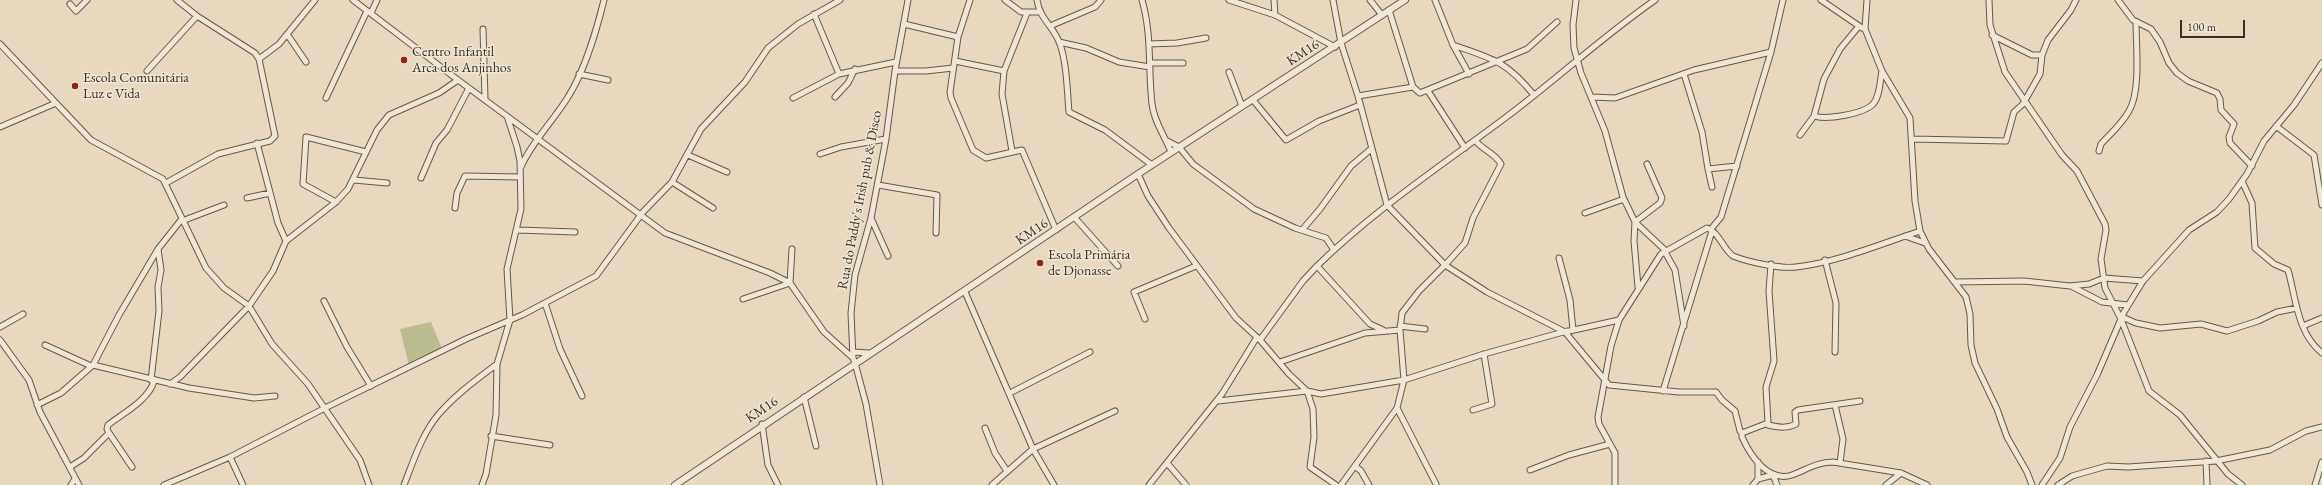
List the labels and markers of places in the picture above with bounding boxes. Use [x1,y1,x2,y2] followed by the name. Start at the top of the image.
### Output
[412,44,511,76] place label: Centro Infantil Arca dos Anjinhos
[399,55,409,65] marker: Centro Infantil Arca dos Anjinhos
[83,70,189,102] place label: Escola Comunitária Luz e Vida
[70,81,80,91] marker: Escola Comunitária Luz e Vida
[1048,247,1130,280] place label: Escola Primária de Djonasse
[1035,258,1045,268] marker: Escola Primária de Djonasse

